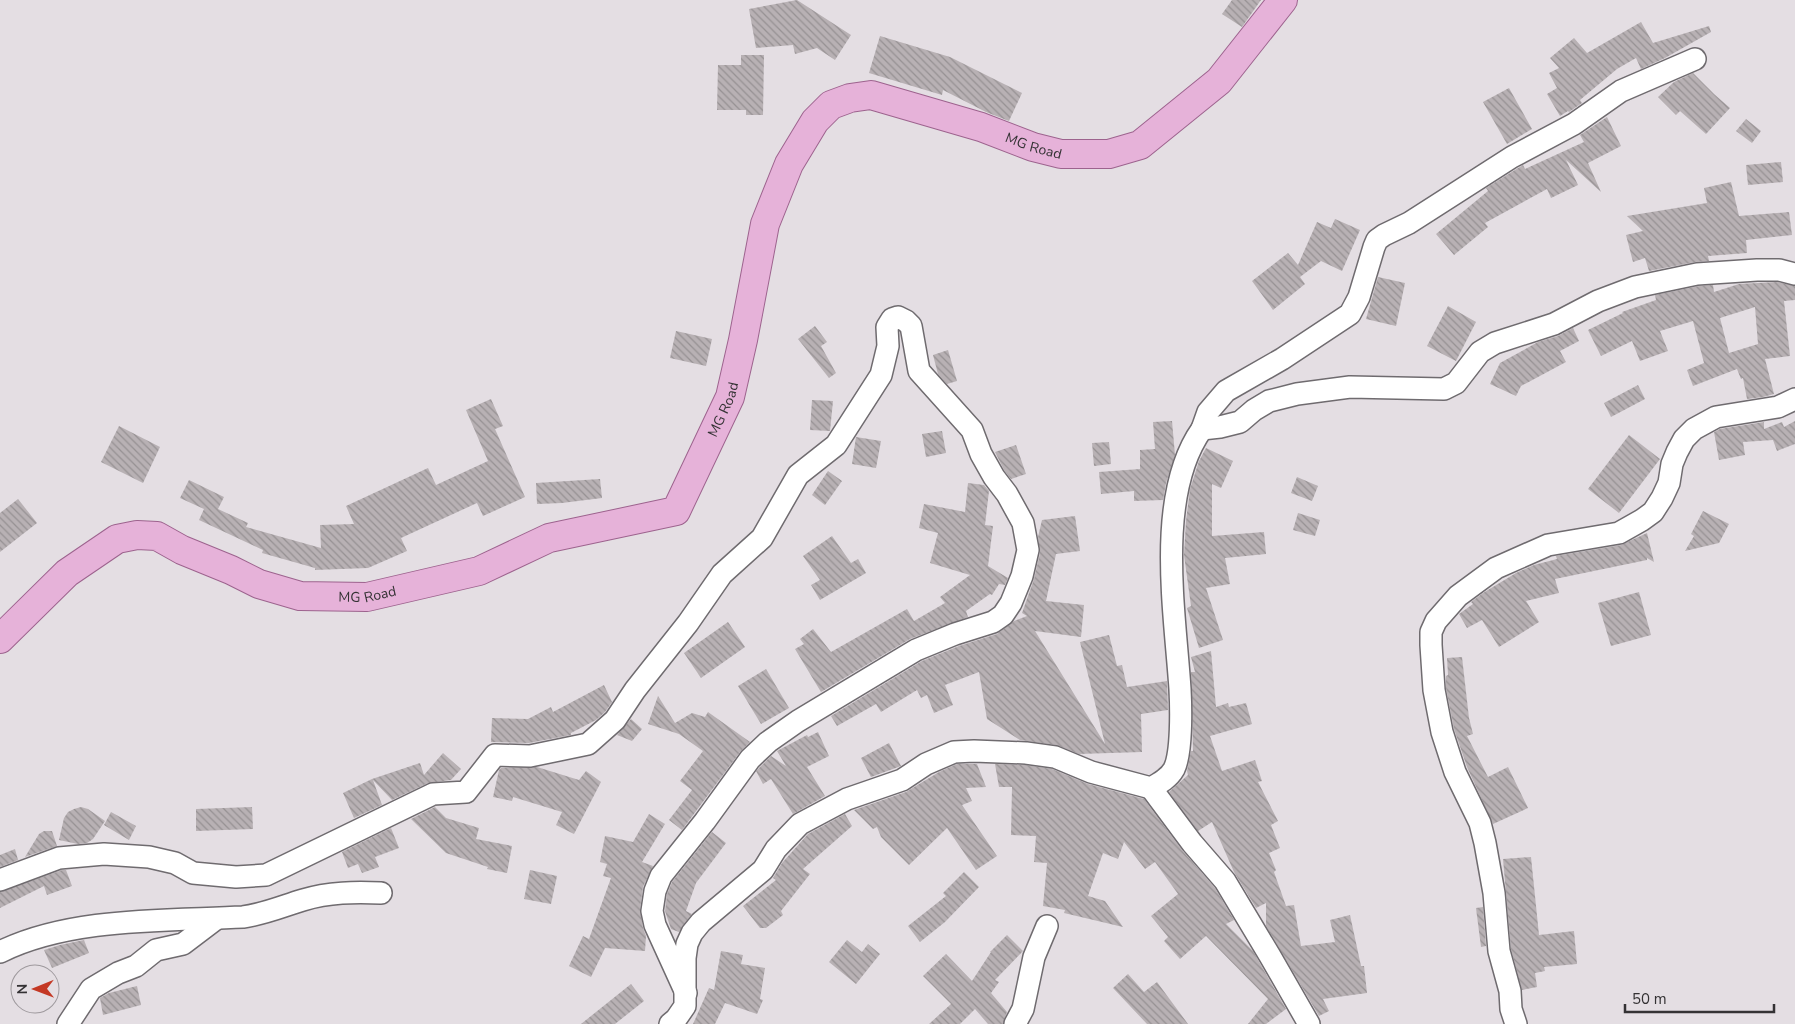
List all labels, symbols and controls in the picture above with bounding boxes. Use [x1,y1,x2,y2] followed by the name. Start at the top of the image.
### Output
[1002,128,1064,164] street label: MG Road
[703,380,743,440] street label: MG Road
[338,582,398,607] street label: MG Road
[10,964,60,1014] north arrow
[1625,982,1774,1014] scale bar
[13,984,32,995] text: N
[1632,989,1667,1009] text: 50 m

